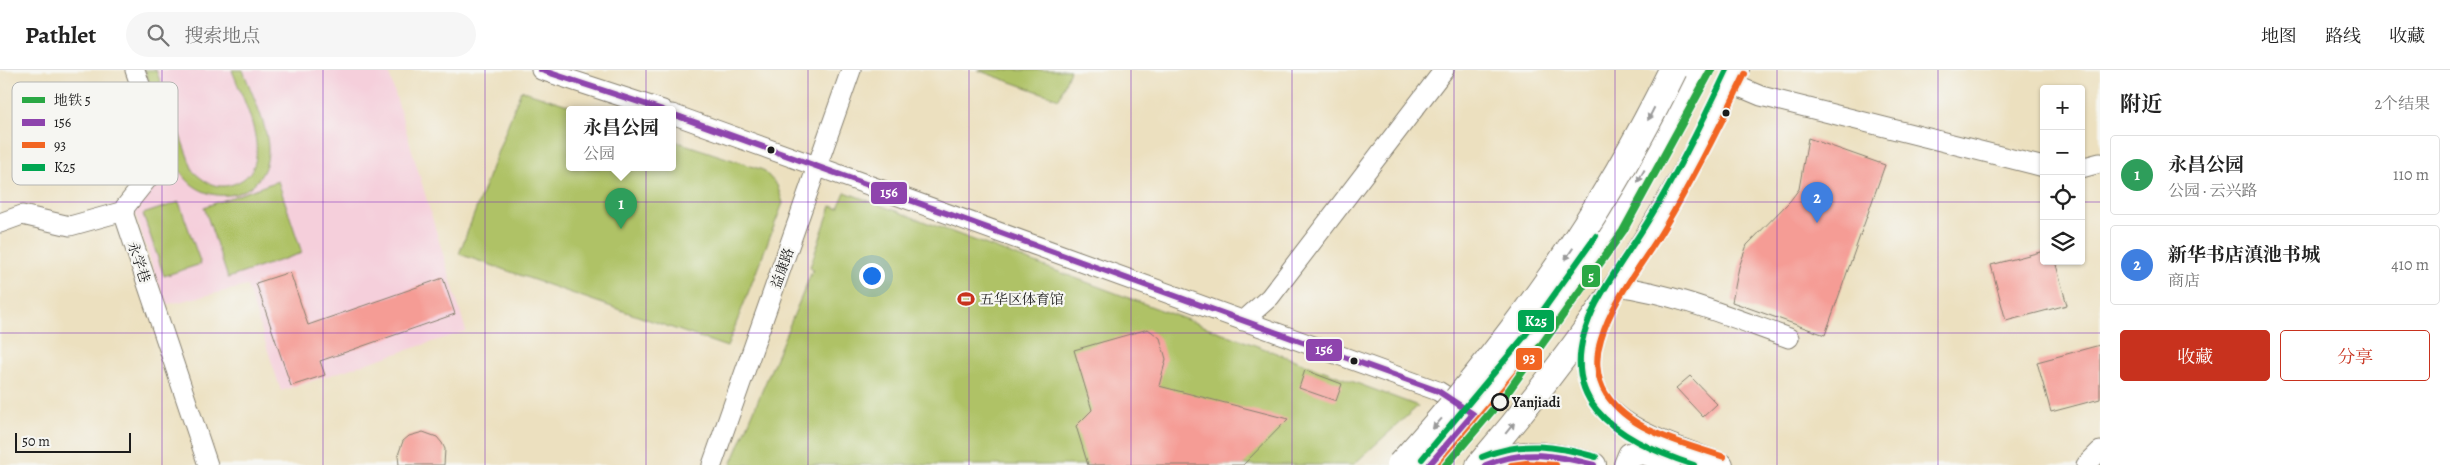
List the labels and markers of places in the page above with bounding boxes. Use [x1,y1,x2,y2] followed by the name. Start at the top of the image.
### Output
[1721,108,1731,118] unlabelled marker
[766,145,776,155] unlabelled marker
[1801,182,1833,223] pin: 2
[605,188,637,229] pin: 1
[956,289,976,309] sports icon: 五华区体育馆
[980,290,1064,309] place label: 五华区体育馆
[1349,356,1359,366] unlabelled marker
[1491,393,1509,411] marker: Yanjiadi
[1511,393,1560,412] place label: Yanjiadi

